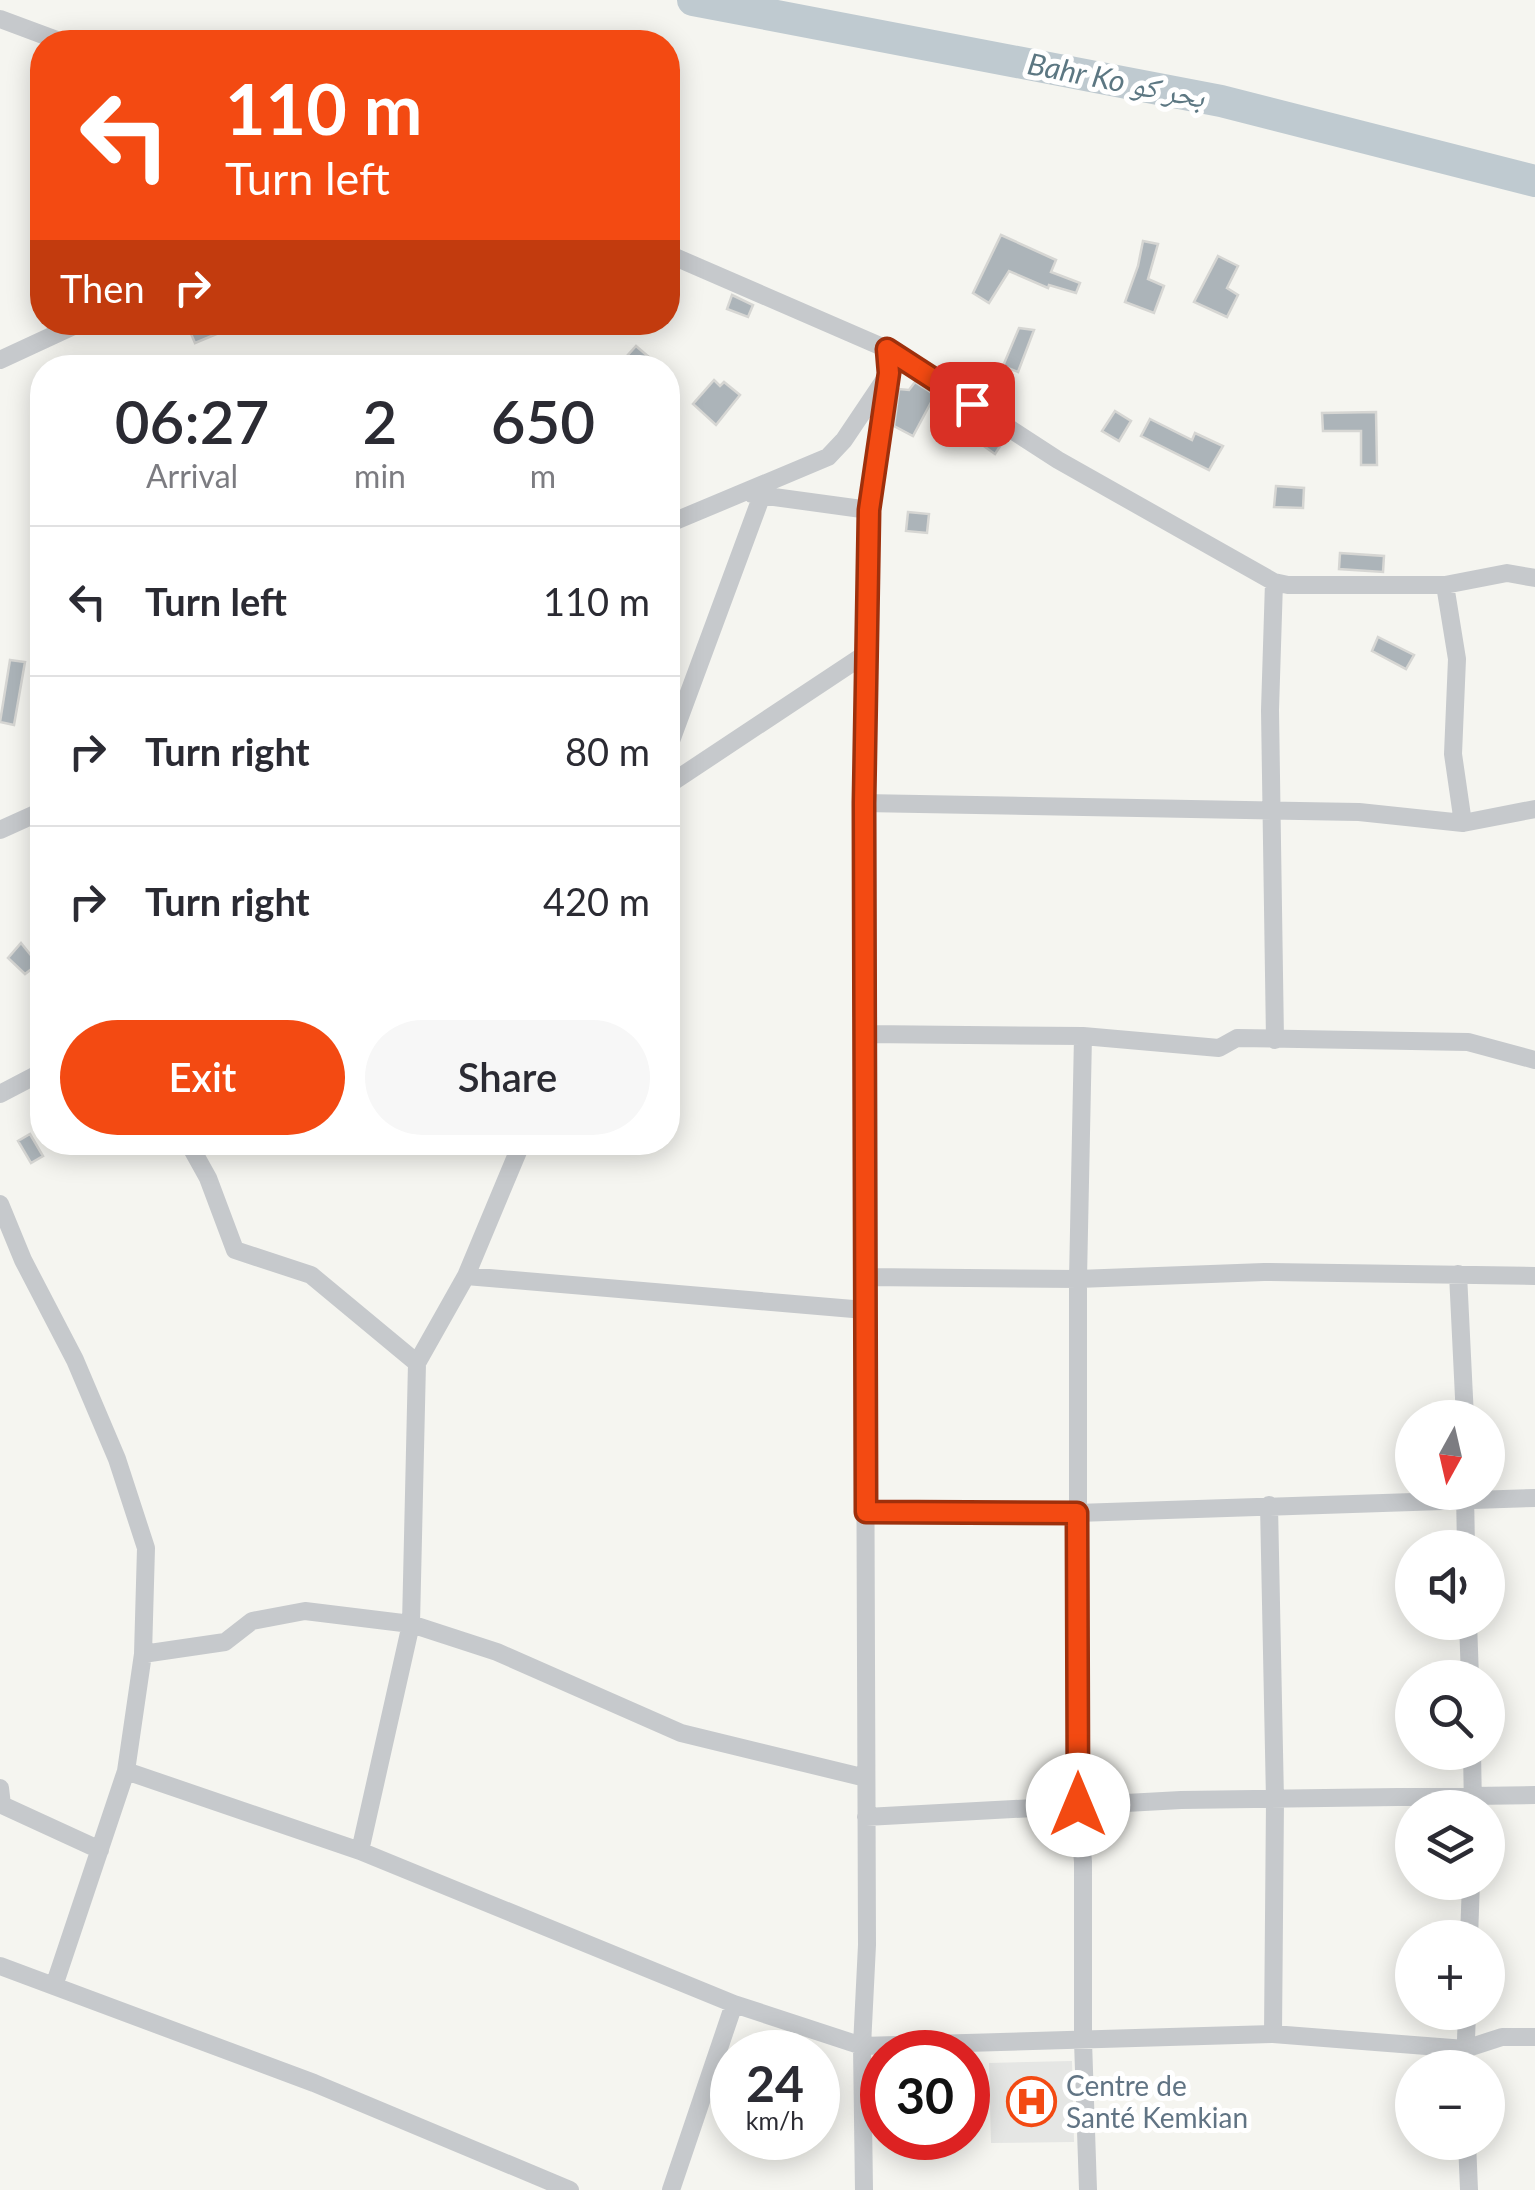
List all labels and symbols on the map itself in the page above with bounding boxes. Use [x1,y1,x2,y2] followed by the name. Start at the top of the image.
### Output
[1025,44,1209,115] water label: Bahr Ko بحر كو
[930,362,1015,447] pin
[1395,1400,1505,1510] north arrow
[1026,1753,1130,1857] position arrow
[860,2030,990,2160] speed limit sign: 30
[1066,2068,1248,2134] place label: Centre de Santé Kemkian
[1005,2076,1057,2128] hospital icon: Centre de Santé Kemkian

